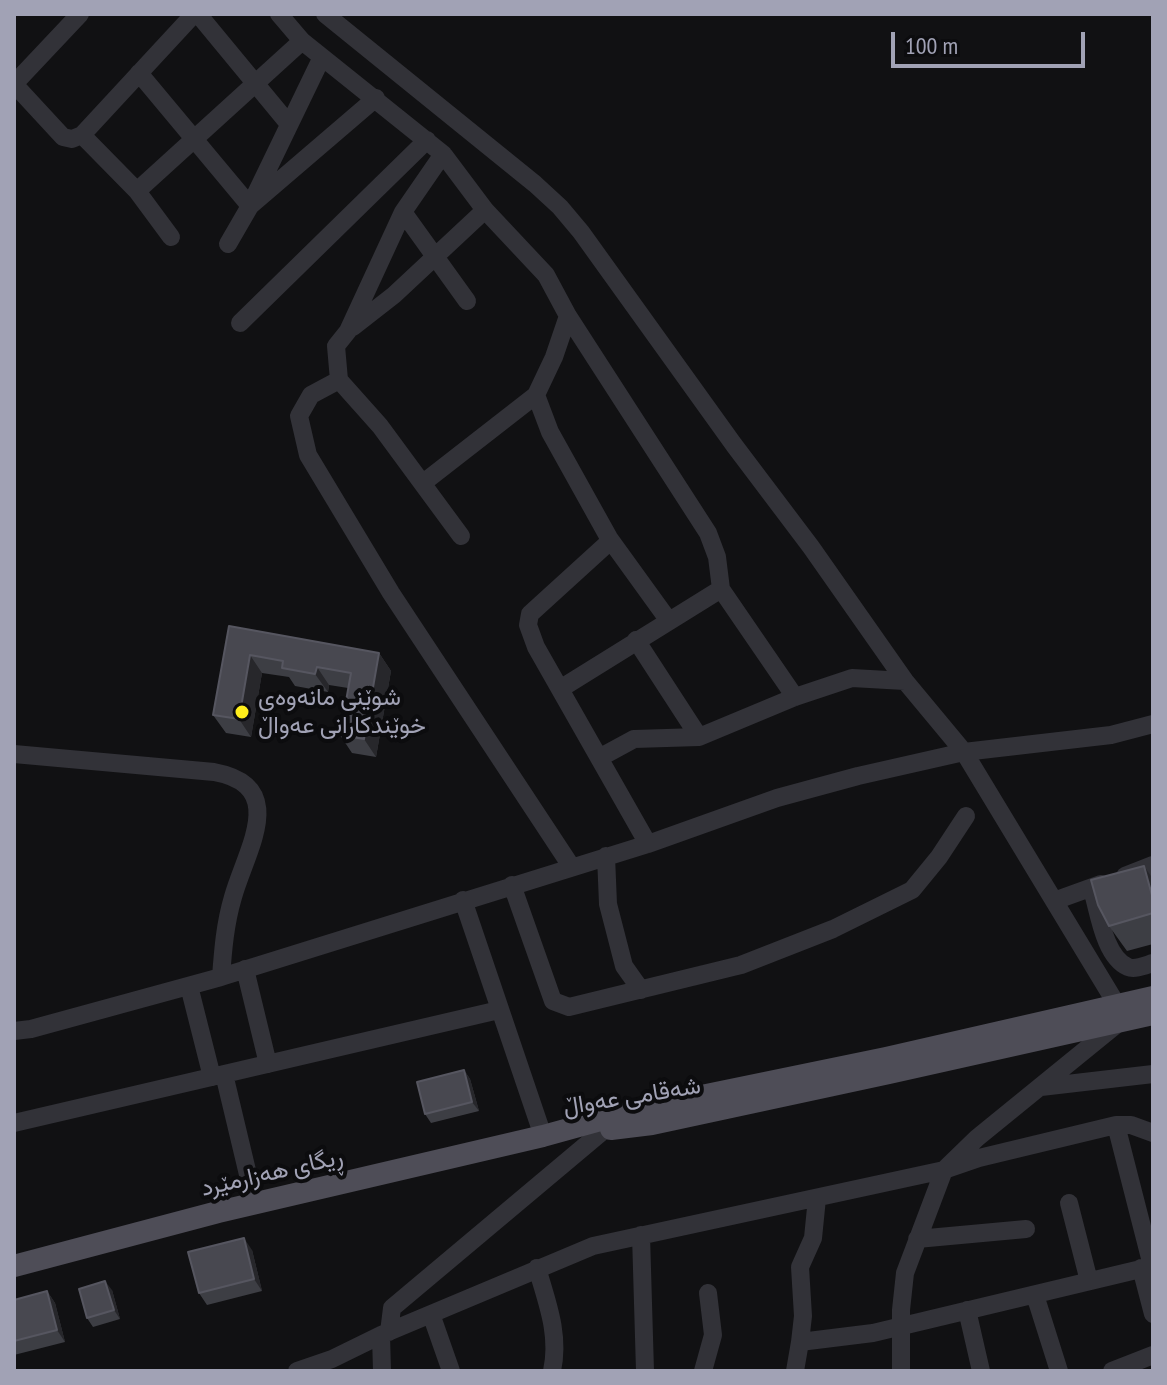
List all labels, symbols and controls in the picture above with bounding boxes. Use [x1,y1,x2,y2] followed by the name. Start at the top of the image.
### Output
[895,16,1089,66] scale bar
[905,30,958,61] text: 100 m
[258,684,426,740] place label: شوێنی مانەوەی خوێندکارانی عەواڵ
[233,703,251,721] marker: شوێنی مانەوەی خوێندکارانی عەواڵ
[561,1072,703,1122] street label: شەقامی عەواڵ
[198,1143,346,1203] street label: ڕیگای هەزارمێرد

